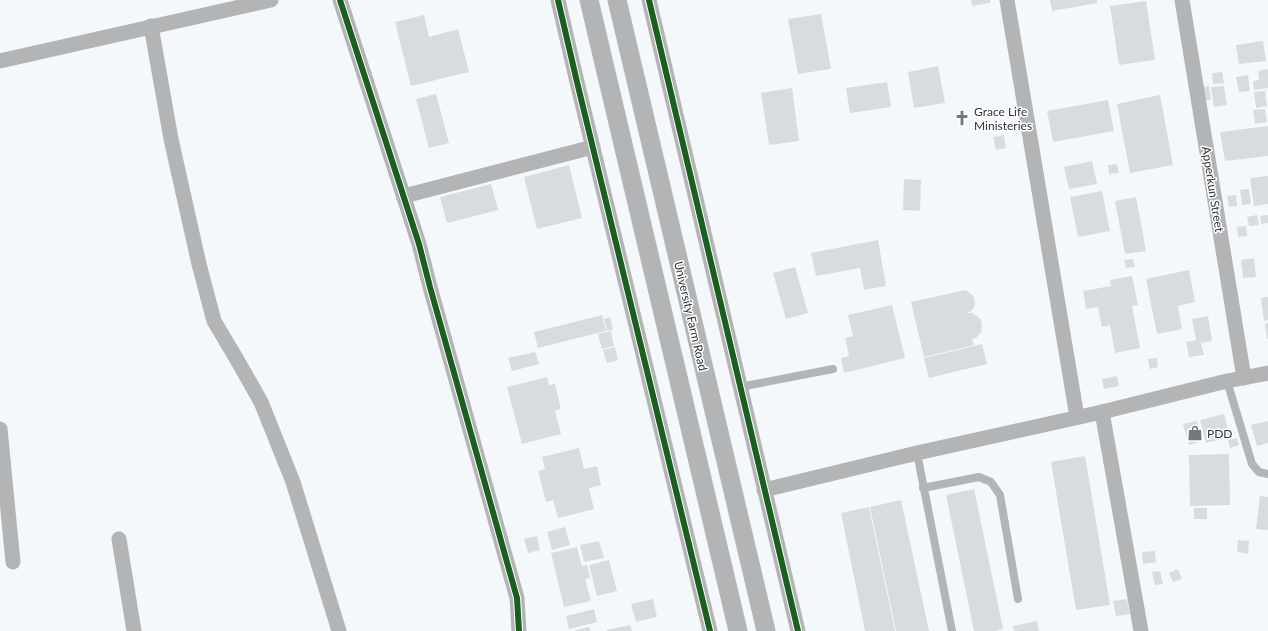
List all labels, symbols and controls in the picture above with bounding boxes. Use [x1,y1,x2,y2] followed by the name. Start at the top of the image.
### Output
[974,104,1032,133] place label: Grace Life Ministeries
[953,109,971,127] church icon: Grace Life Ministeries
[1199,145,1227,234] street label: Apperkun Street
[671,260,711,372] street label: University Farm Road
[1186,424,1204,442] shop icon: PDD
[1207,426,1232,441] place label: PDD

